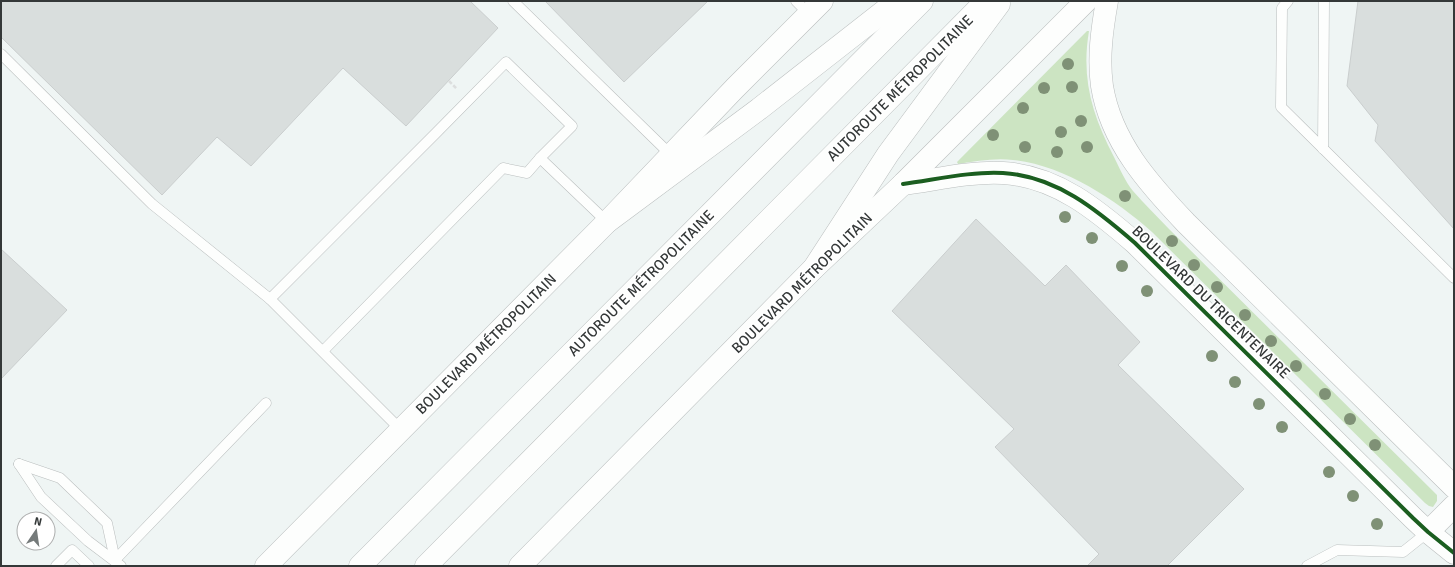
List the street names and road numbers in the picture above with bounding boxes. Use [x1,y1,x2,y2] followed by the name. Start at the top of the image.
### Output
[822,10,977,165] street label: AUTOROUTE MÉTROPOLITAINE
[563,205,718,360] street label: AUTOROUTE MÉTROPOLITAINE
[727,208,876,357] street label: BOULEVARD MÉTROPOLITAIN
[1128,222,1294,382] street label: BOULEVARD DU TRICENTENAIRE
[411,269,560,418] street label: BOULEVARD MÉTROPOLITAIN

